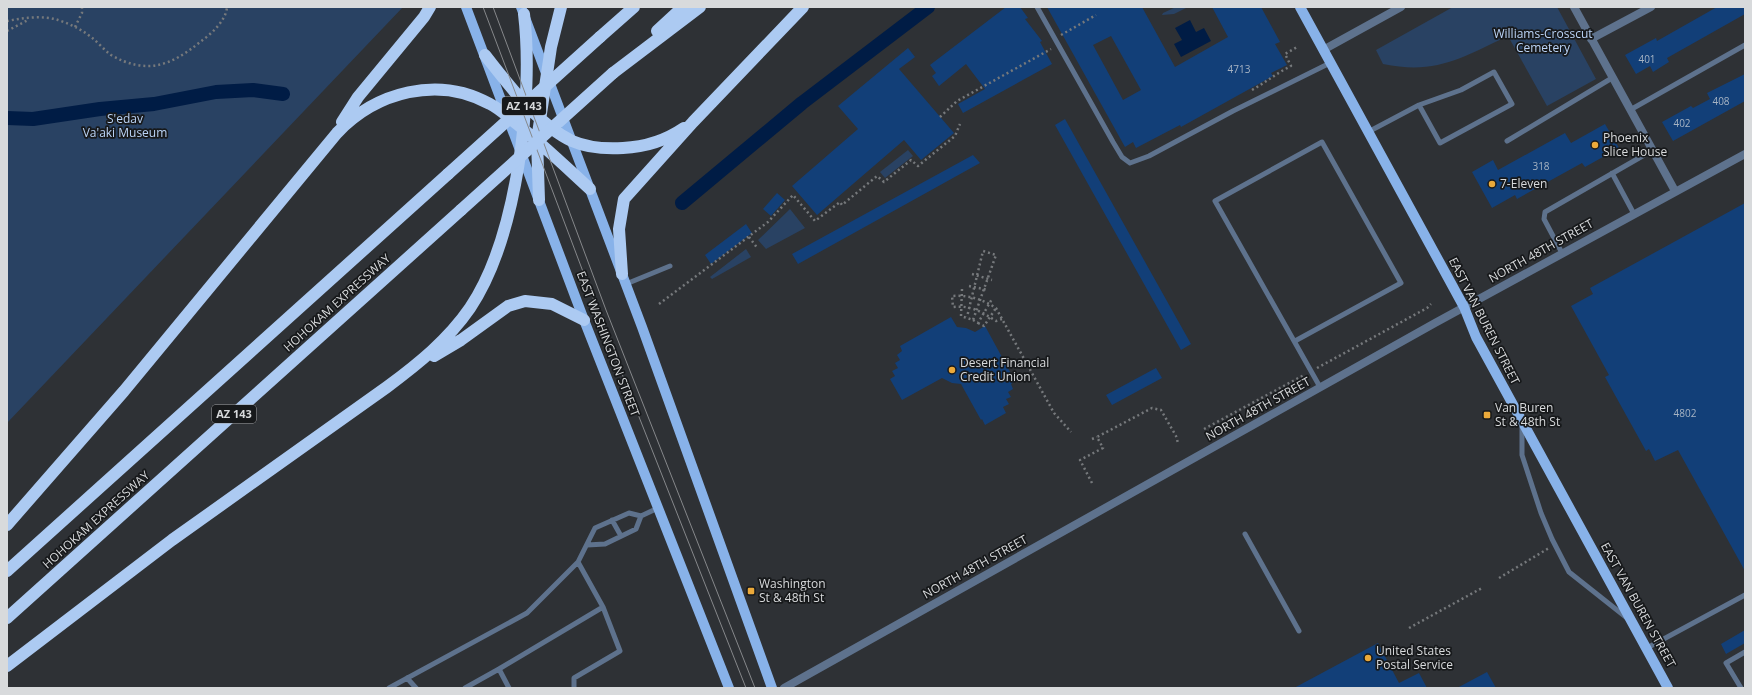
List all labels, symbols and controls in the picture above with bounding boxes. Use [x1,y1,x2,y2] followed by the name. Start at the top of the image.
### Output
[1493,25,1593,56] park label: Williams-Crosscut Cemetery
[1638,52,1656,66] house number: 401
[1228,62,1251,76] house number: 4713
[1712,94,1730,108] house number: 408
[502,97,546,115] road number: AZ 143
[83,110,167,141] park label: S'edav Va'aki Museum
[1673,116,1691,130] house number: 402
[1603,129,1667,160] place label: Phoenix Slice House
[1590,140,1600,150] marker: Phoenix Slice House
[1532,159,1550,173] house number: 318
[1500,175,1547,192] place label: 7-Eleven
[1487,179,1497,189] marker: 7-Eleven
[1485,215,1596,286] street label: NORTH 48TH STREET
[279,250,394,355] street label: HOHOKAM EXPRESSWAY
[1445,254,1524,388] street label: EAST VAN BUREN STREET
[573,269,644,419] street label: EAST WASHINGTON STREET
[960,354,1049,385] place label: Desert Financial Credit Union
[947,365,957,375] marker: Desert Financial Credit Union
[1202,373,1313,444] street label: NORTH 48TH STREET
[1495,399,1560,430] place label: Van Buren St & 48th St
[212,405,256,423] road number: AZ 143
[1674,406,1697,420] house number: 4802
[1482,410,1492,420] marker: Van Buren St & 48th St
[38,467,153,572] street label: HOHOKAM EXPRESSWAY
[919,531,1030,602] street label: NORTH 48TH STREET
[1597,539,1680,671] street label: EAST VAN BUREN STREET
[759,575,826,606] place label: Washington St & 48th St
[746,586,756,596] marker: Washington St & 48th St
[1376,642,1453,673] place label: United States Postal Service
[1363,653,1373,663] marker: United States Postal Service

